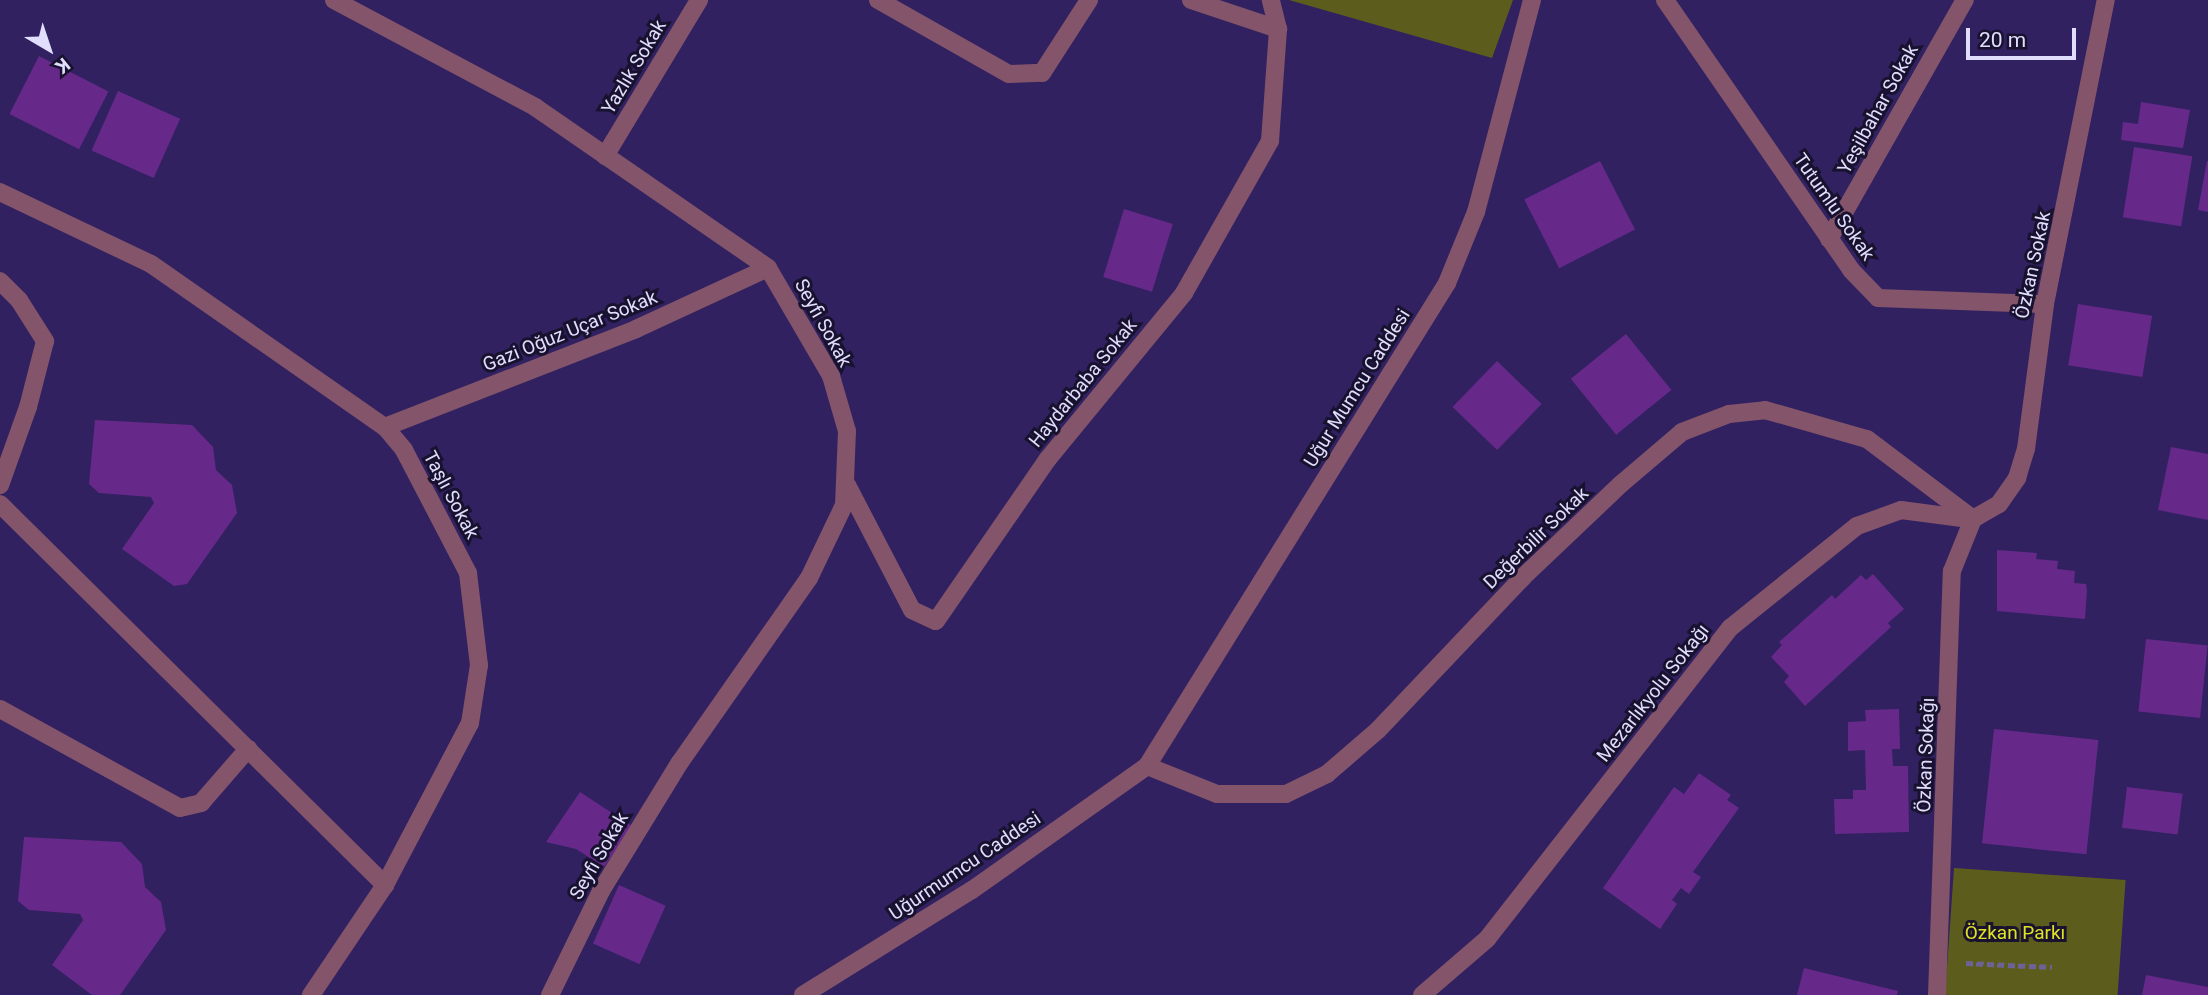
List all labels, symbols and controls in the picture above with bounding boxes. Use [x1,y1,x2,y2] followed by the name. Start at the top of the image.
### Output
[14,14,84,84] north arrow
[1970,14,2080,58] scale bar
[597,16,671,118] street label: Yazlık Sokak
[1979,28,2026,52] text: 20 m
[1833,40,1923,178] street label: Yeşilbahar Sokak
[51,53,74,78] text: K
[1789,149,1879,265] street label: Tutumlu Sokak
[2010,209,2056,321] street label: Özkan Sokak
[789,275,857,371] street label: Seyfi Sokak
[480,286,660,376] street label: Gazi Oğuz Uçar Sokak
[1299,305,1415,471] street label: Uğur Mumcu Caddesi
[1024,314,1142,452] street label: Haydarbaba Sokak
[418,447,484,543] street label: Taşlı Sokak
[1479,482,1593,594] street label: Değerbilir Sokak
[1592,619,1714,767] street label: Mezarlıkyolu Sokağı
[1913,697,1939,813] street label: Özkan Sokağı
[885,807,1045,925] street label: Uğurmumcu Caddesi
[565,808,633,904] street label: Seyfi Sokak
[1965,922,2065,944] park label: Özkan Parkı

